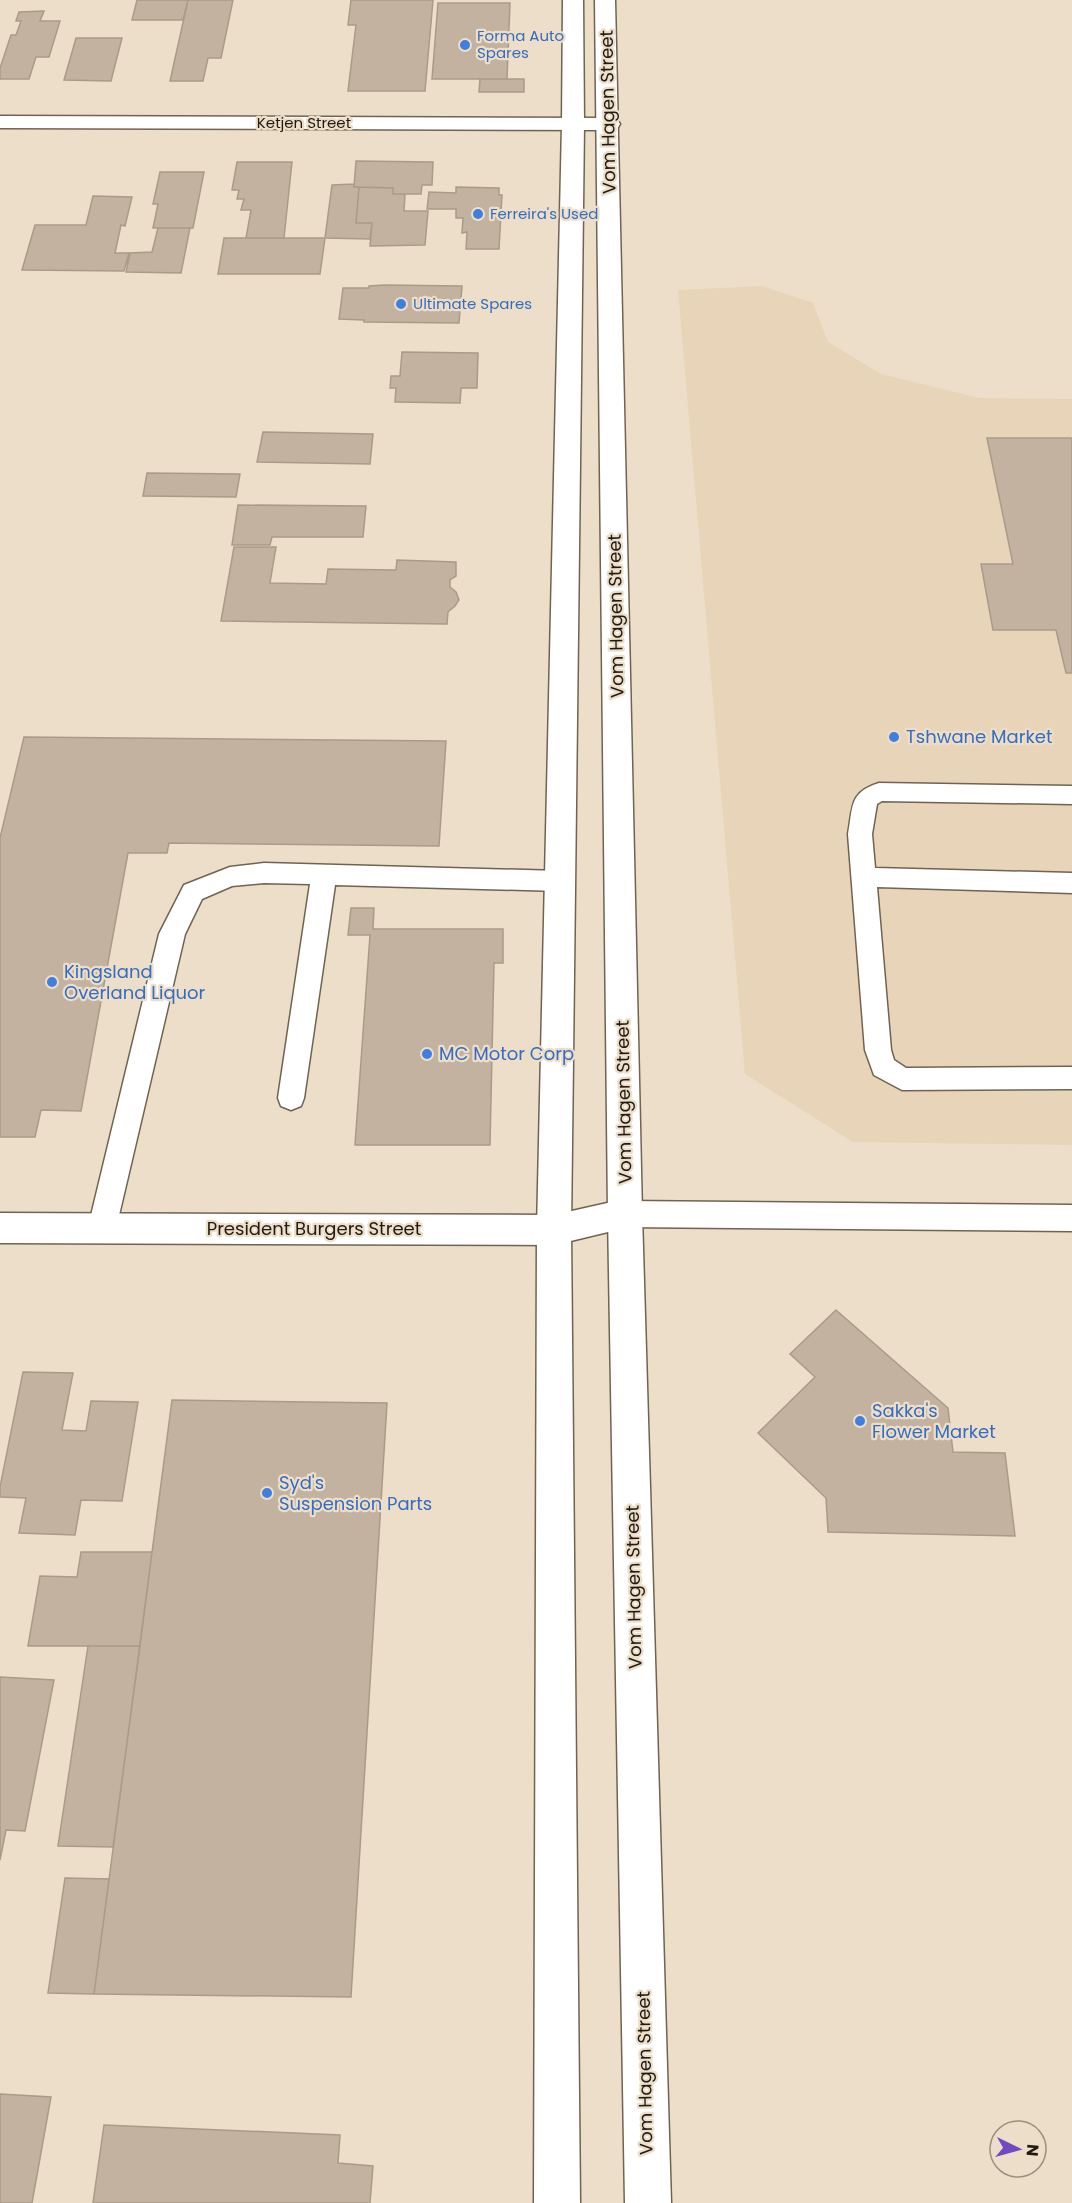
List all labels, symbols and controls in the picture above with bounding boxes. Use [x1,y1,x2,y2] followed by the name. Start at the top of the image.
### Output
[477,25,564,63] place label: Forma Auto Spares
[594,30,621,194] street label: Vom Hagen Street
[458,38,472,52] marker: Forma Auto Spares
[257,112,351,133] street label: Ketjen Street
[490,203,598,224] place label: Ferreira's Used
[471,207,485,221] marker: Ferreira's Used
[413,293,532,314] place label: Ultimate Spares
[394,297,408,311] marker: Ultimate Spares
[602,534,629,698] street label: Vom Hagen Street
[906,724,1052,749] place label: Tshwane Market
[887,730,901,744] marker: Tshwane Market
[64,959,206,1005] place label: Kingsland Overland Liquor
[45,975,59,989] marker: Kingsland Overland Liquor
[610,1020,637,1184] street label: Vom Hagen Street
[439,1041,574,1066] place label: MC Motor Corp
[420,1047,434,1061] marker: MC Motor Corp
[207,1216,421,1241] street label: President Burgers Street
[872,1398,996,1444] place label: Sakka's Flower Market
[853,1414,867,1428] marker: Sakka's Flower Market
[279,1470,432,1516] place label: Syd's Suspension Parts
[260,1486,274,1500] marker: Syd's Suspension Parts
[620,1505,647,1669] street label: Vom Hagen Street
[631,1991,658,2155] street label: Vom Hagen Street
[988,2119,1048,2179] north arrow
[1020,2143,1044,2157] text: N

